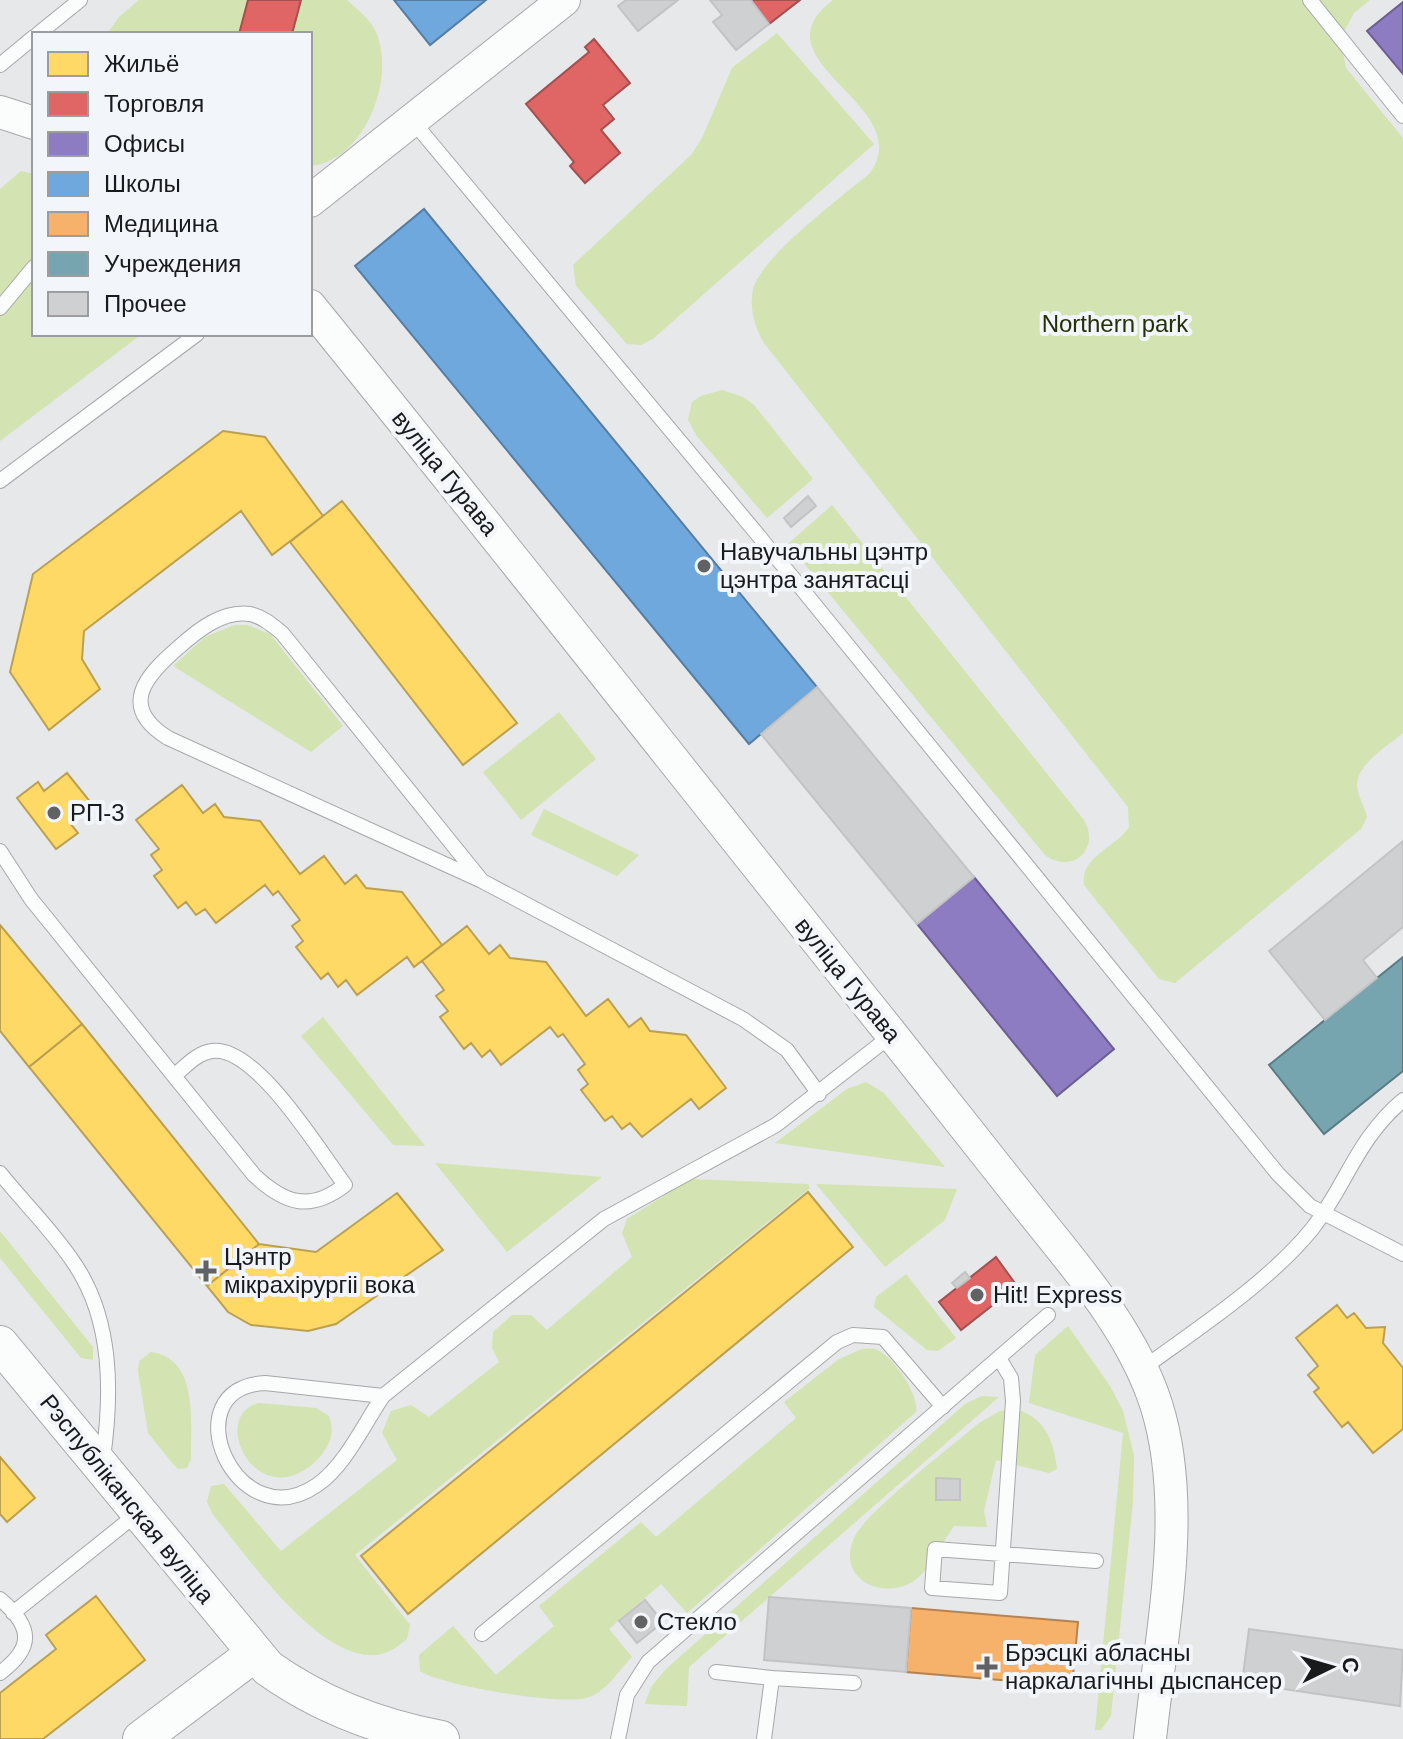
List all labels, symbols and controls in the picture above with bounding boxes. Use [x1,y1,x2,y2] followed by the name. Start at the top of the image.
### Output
[32,32,312,336] legend
[104,50,179,77] text: Жильё
[104,90,204,117] text: Торговля
[104,130,185,157] text: Офисы
[104,170,181,197] text: Школы
[104,210,219,237] text: Медицина
[104,250,241,277] text: Учреждения
[104,290,187,317] text: Прочее
[1042,310,1189,337] park label: Northern park
[387,405,504,541] street label: вуліца Гурава
[720,538,928,593] place label: Навучальны цэнтр цэнтра занятасці
[695,557,713,575] marker: Навучальны цэнтр цэнтра занятасці
[70,799,125,826] place label: РП-3
[45,804,63,822] marker: РП-3
[790,912,907,1048] street label: вуліца Гурава
[224,1243,415,1298] place label: Цэнтр мікрахірургіі вока
[195,1260,217,1282] marker: Цэнтр мікрахірургіі вока
[993,1281,1122,1308] place label: Hit! Express
[968,1286,986,1304] marker: Hit! Express
[35,1389,220,1609] street label: Рэспубліканская вуліца
[657,1608,737,1635] place label: Стекло
[632,1613,650,1631] marker: Стекло
[1291,1627,1371,1707] north arrow
[1005,1639,1282,1694] place label: Брэсцкі абласны наркалагічны дыспансер
[976,1656,998,1678] marker: Брэсцкі абласны наркалагічны дыспансер
[1337,1656,1364,1674] text: С

